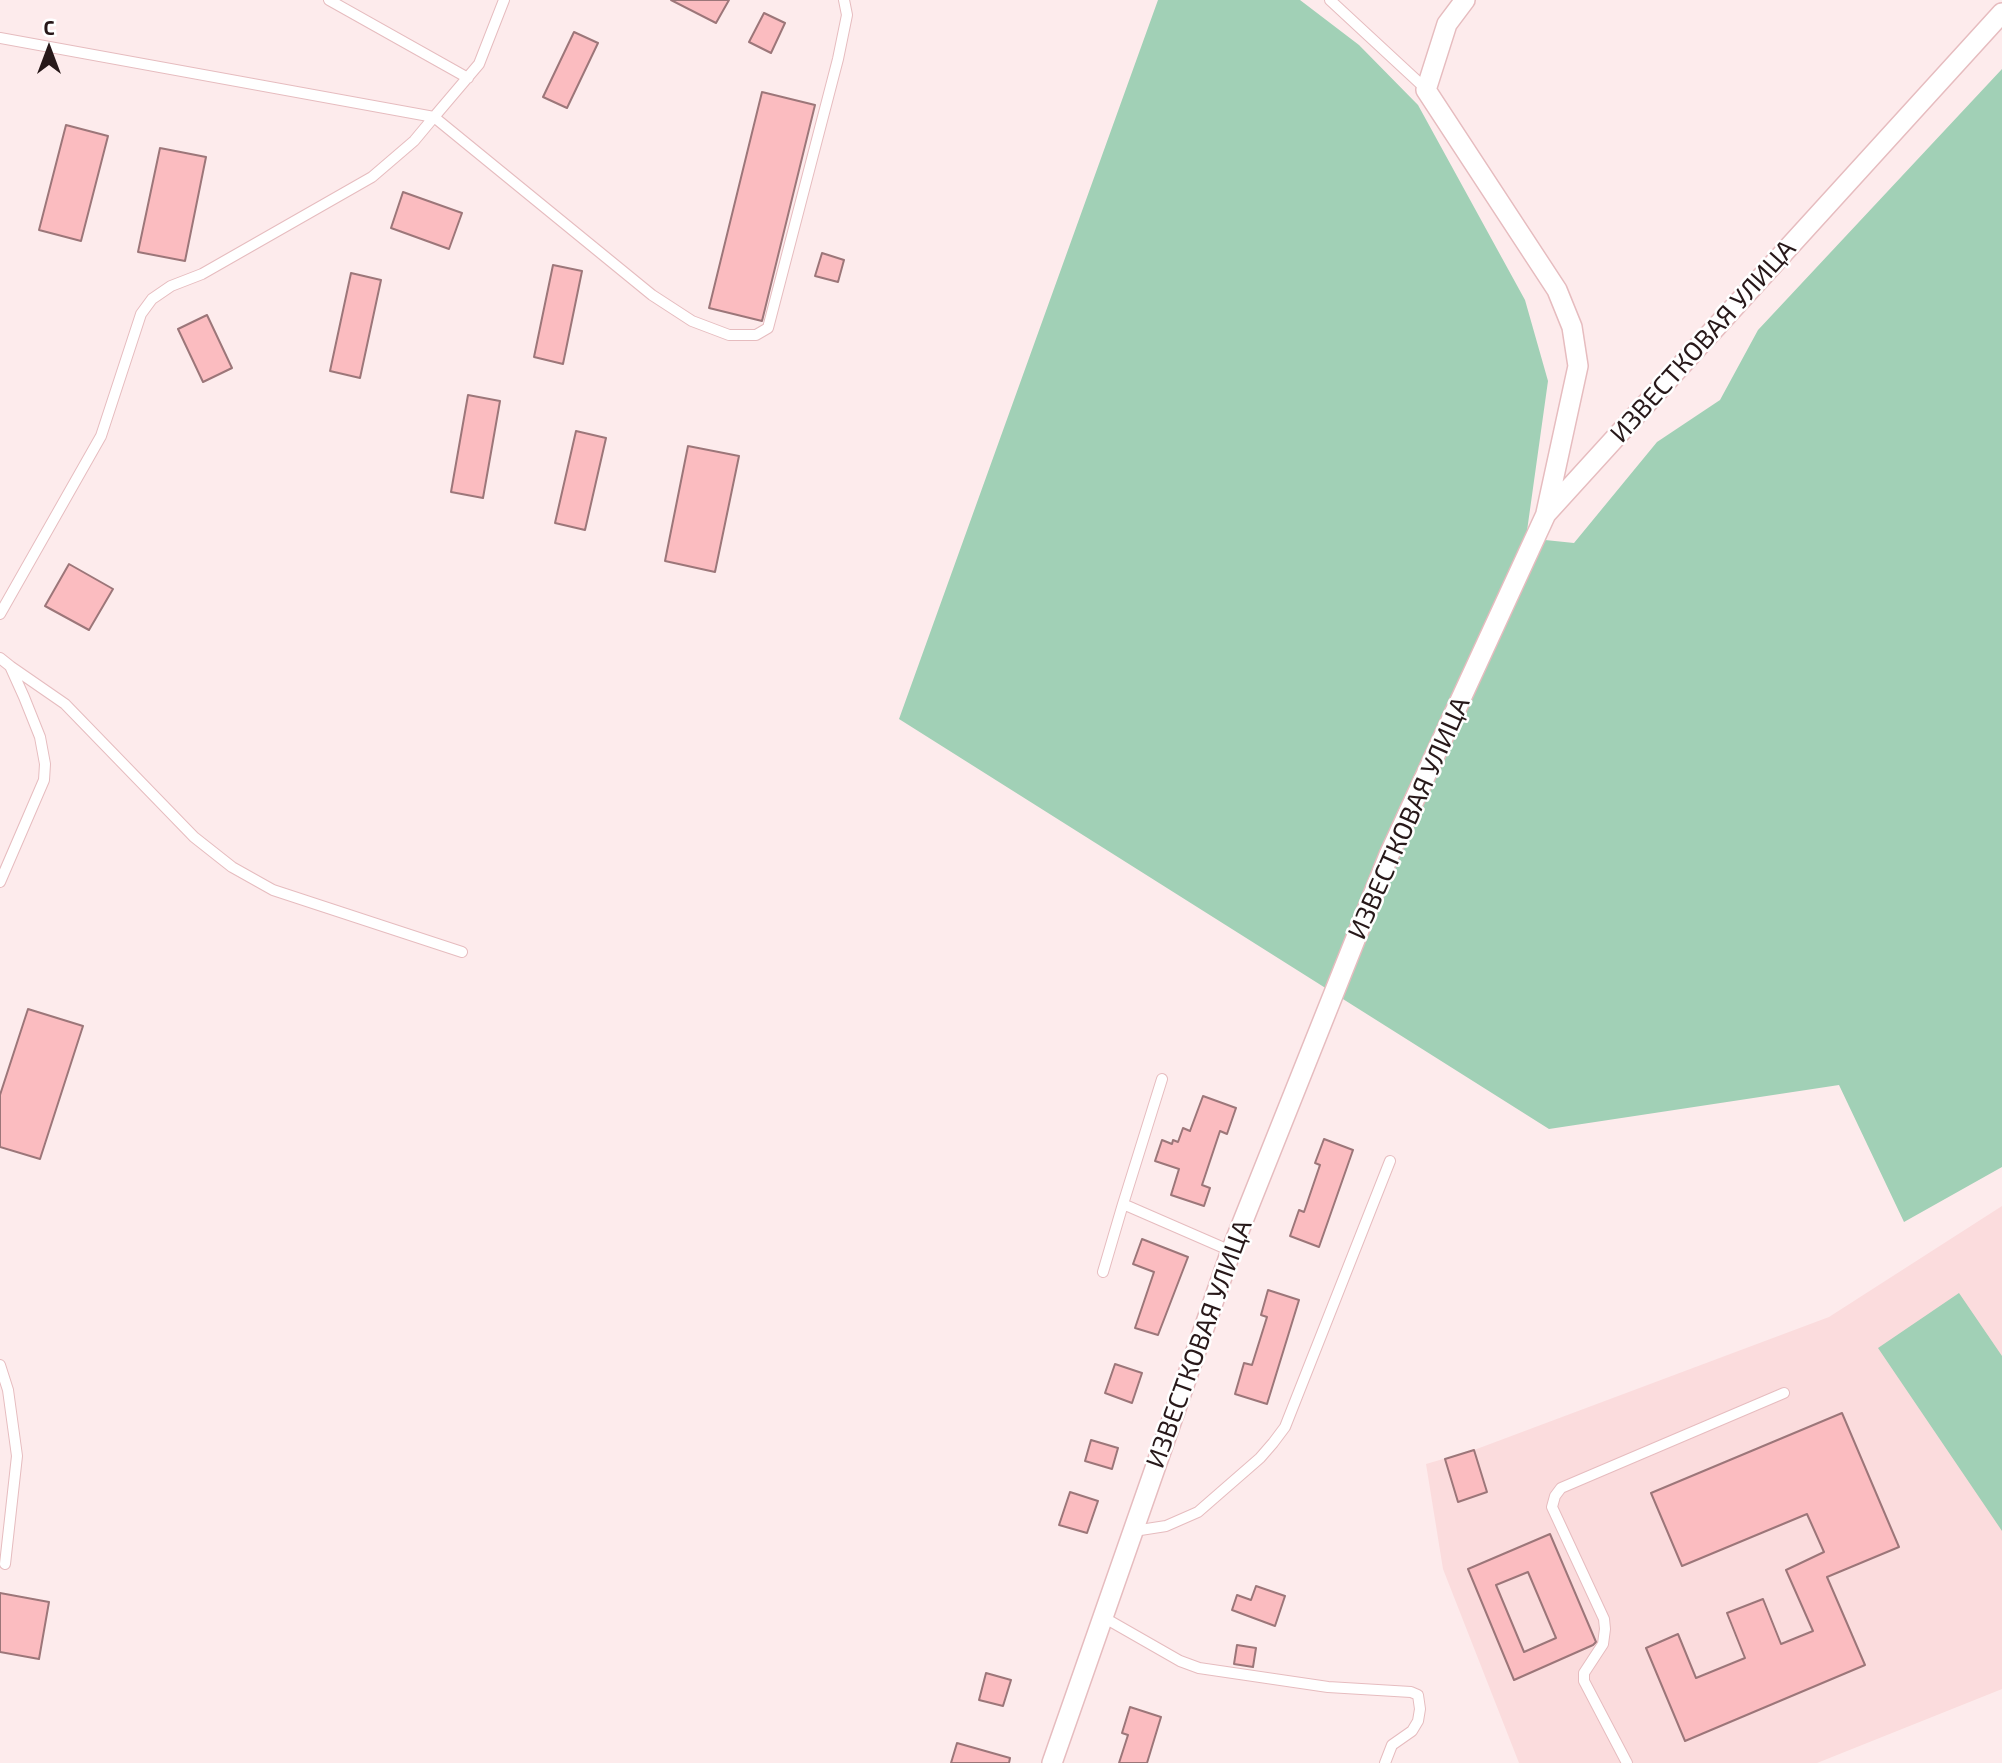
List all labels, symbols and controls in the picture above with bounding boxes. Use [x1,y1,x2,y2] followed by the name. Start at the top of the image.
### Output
[14,14,84,84] north arrow
[43,16,55,39] text: С
[1604,233,1802,449] street label: ИЗВЕСТКОВАЯ УЛИЦА
[1341,692,1477,944] street label: ИЗВЕСТКОВАЯ УЛИЦА
[1140,1216,1258,1472] street label: ИЗВЕСТКОВАЯ УЛИЦА

